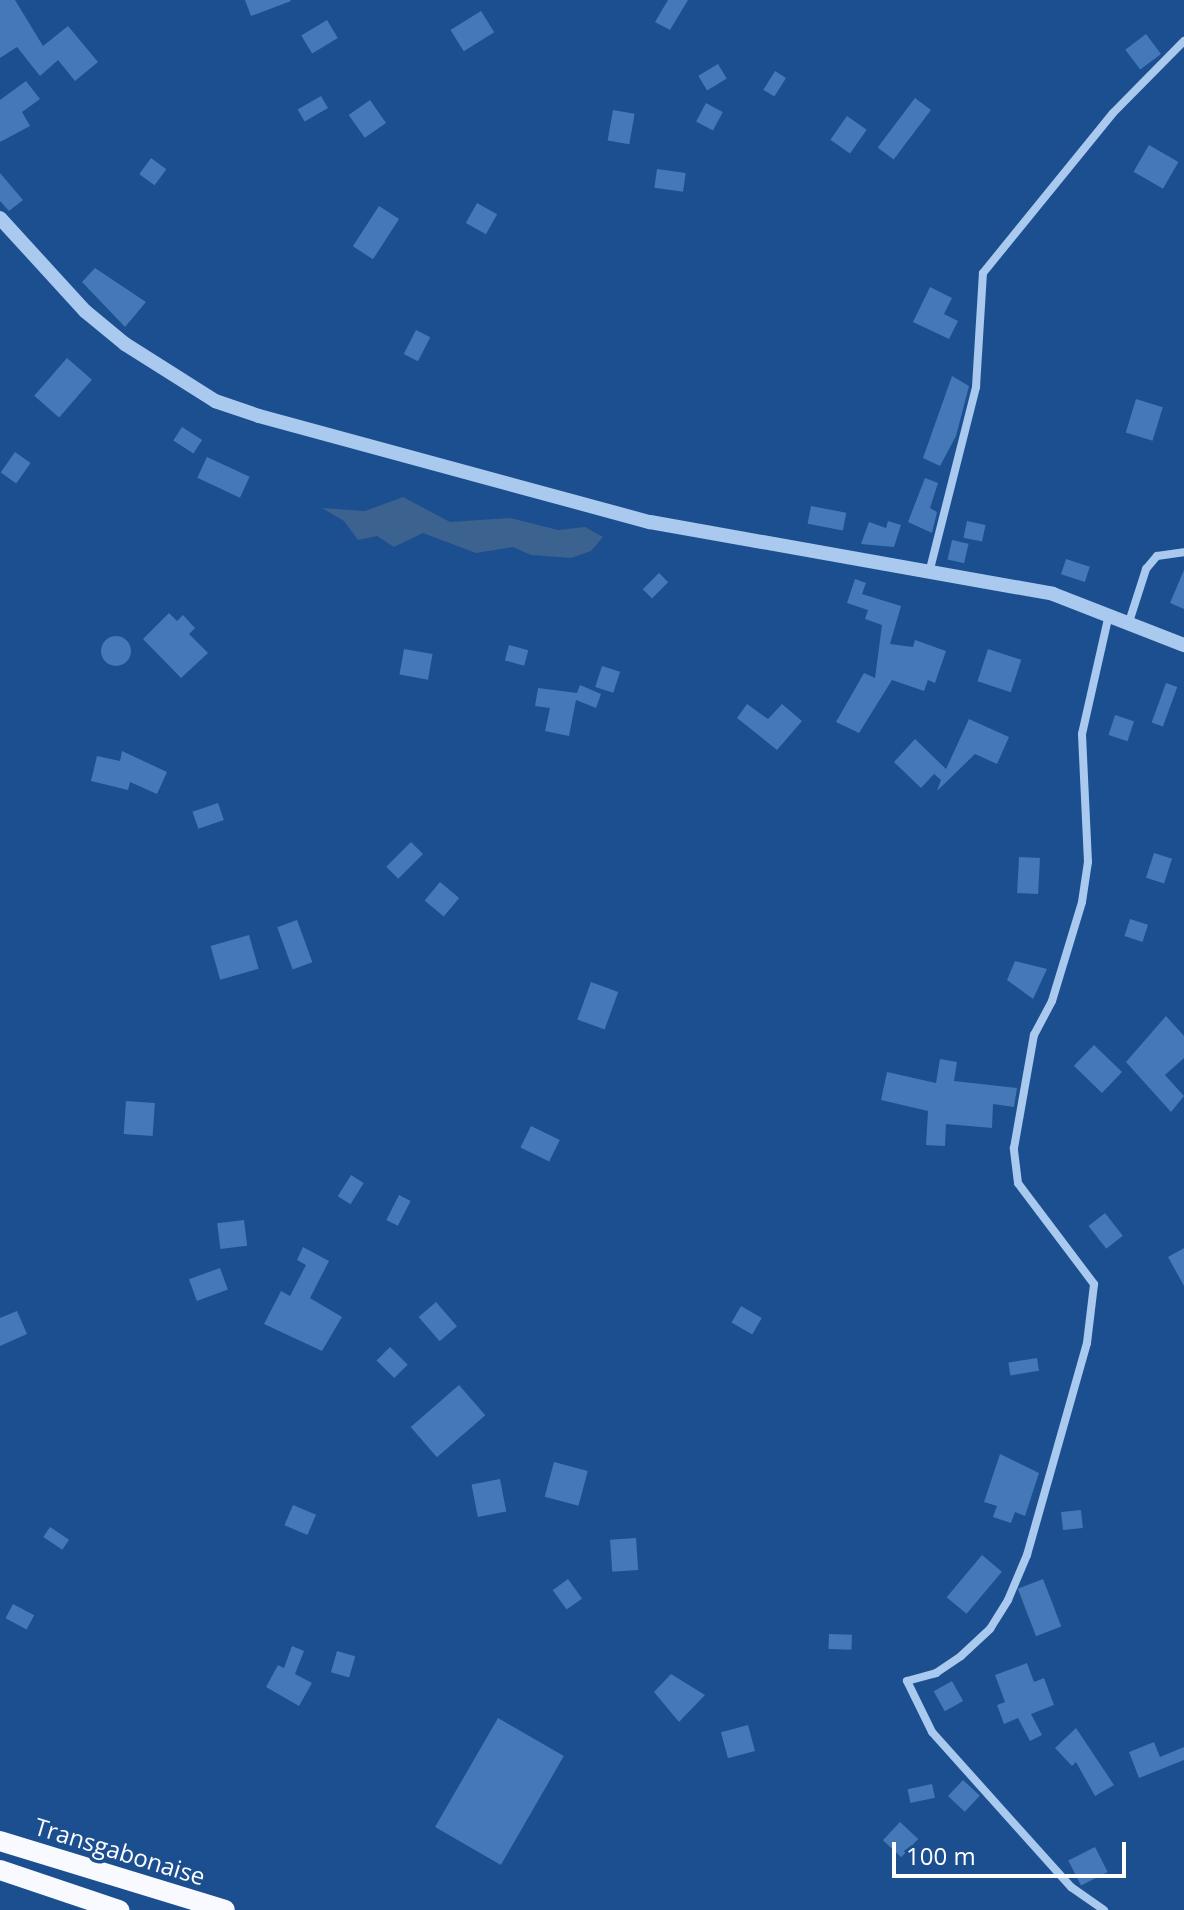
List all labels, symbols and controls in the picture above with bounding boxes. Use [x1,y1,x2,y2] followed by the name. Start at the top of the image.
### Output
[31,1811,209,1891] street label: Transgabonaise
[896,1826,1130,1876] scale bar
[906,1839,976,1872] text: 100 m

